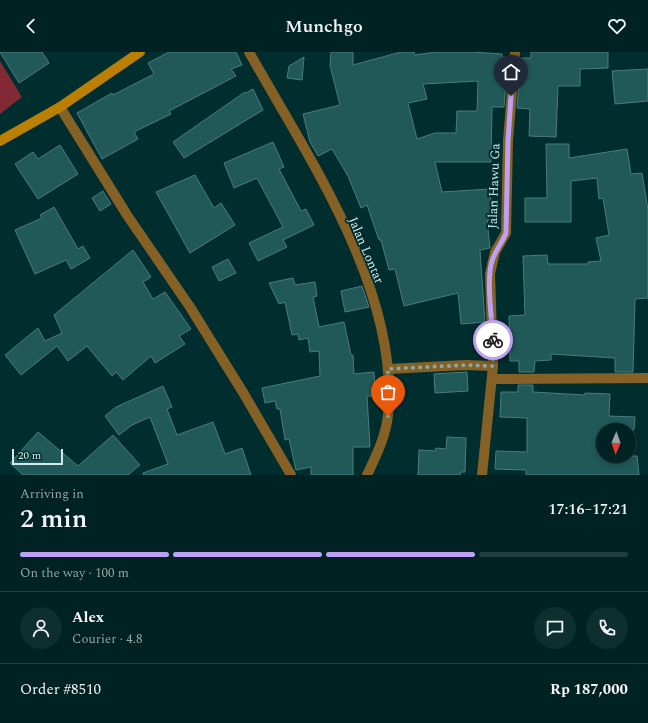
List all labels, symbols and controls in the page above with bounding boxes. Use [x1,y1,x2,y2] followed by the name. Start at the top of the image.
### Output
[285,13,363,40] text: Munchgo
[20,15,42,37] icon: back
[606,15,628,37] icon: heart
[494,55,528,96] pin
[500,61,522,83] icon: home
[483,142,506,229] street label: Jalan Hawu Ga
[343,214,389,287] street label: Jalan Lontar
[473,320,513,360] courier
[482,329,504,351] icon: bike
[371,375,405,416] pin
[377,381,399,403] icon: bag
[596,423,636,463] north arrow
[596,423,636,463] map controls
[12,447,63,466] scale bar
[18,447,41,464] text: 20 m
[20,484,84,504] text: Arriving in
[548,498,628,521] text: 17:16–17:21
[20,499,87,539] text: 2 min
[20,563,129,583] text: On the way · 100 m
[72,606,104,629] text: Alex
[20,607,62,649] button: person
[534,607,576,649] button: chat
[586,607,628,649] button: phone
[72,629,142,649] text: Courier · 4.8
[20,678,101,701] text: Order #8510
[550,678,628,701] text: Rp 187,000

